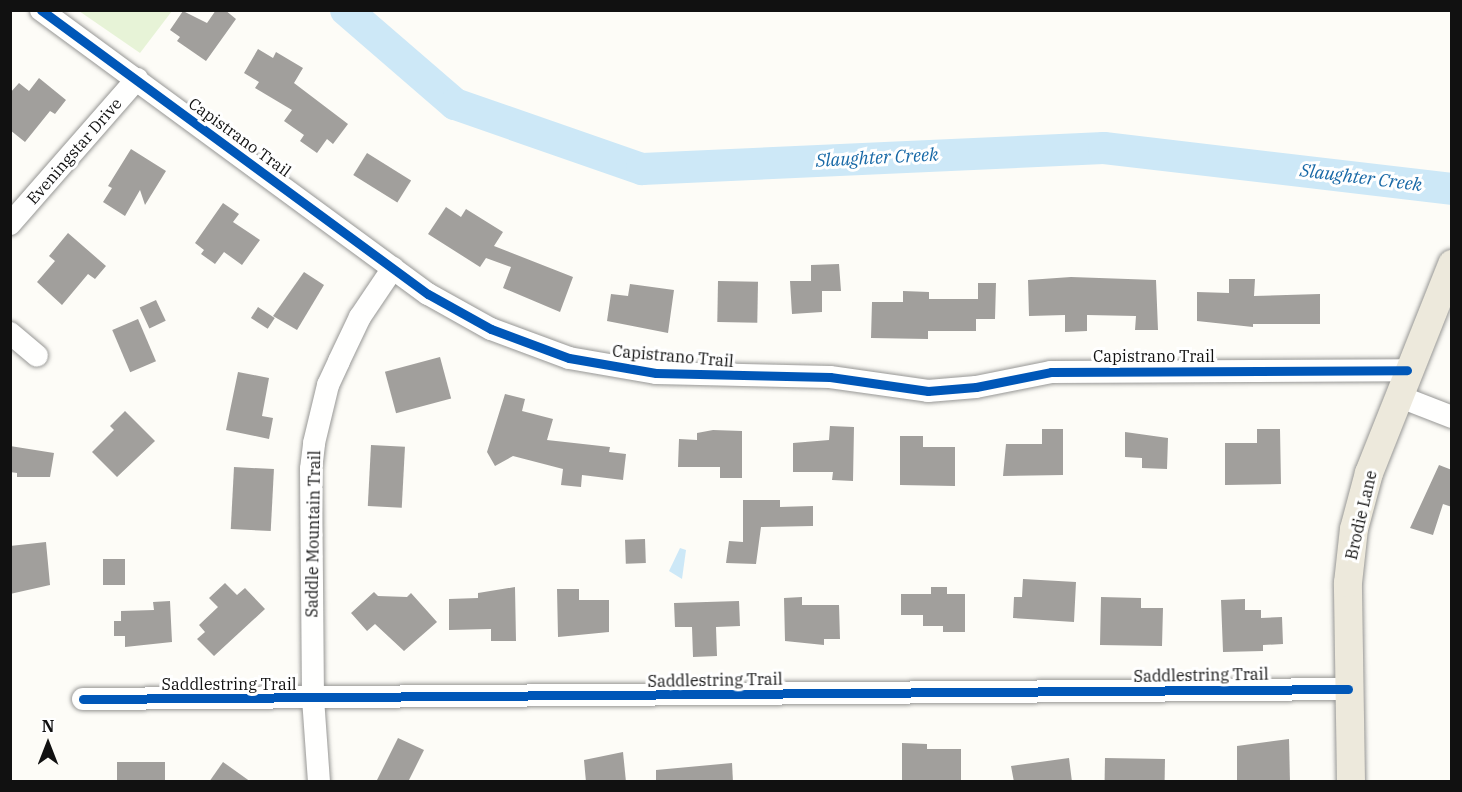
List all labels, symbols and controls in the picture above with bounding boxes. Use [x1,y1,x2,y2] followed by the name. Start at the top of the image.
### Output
[185,93,295,181] street label: Capistrano Trail
[23,94,125,208] street label: Eveningstar Drive
[815,144,939,172] water label: Slaughter Creek
[1299,160,1423,196] water label: Slaughter Creek
[611,341,735,371] street label: Capistrano Trail
[1093,346,1215,366] street label: Capistrano Trail
[302,450,324,618] street label: Saddle Mountain Trail
[1341,468,1381,562] street label: Brodie Lane
[1133,664,1269,686] street label: Saddlestring Trail
[647,669,783,691] street label: Saddlestring Trail
[162,674,296,694] street label: Saddlestring Trail
[18,714,78,774] north arrow
[42,716,54,736] text: N

